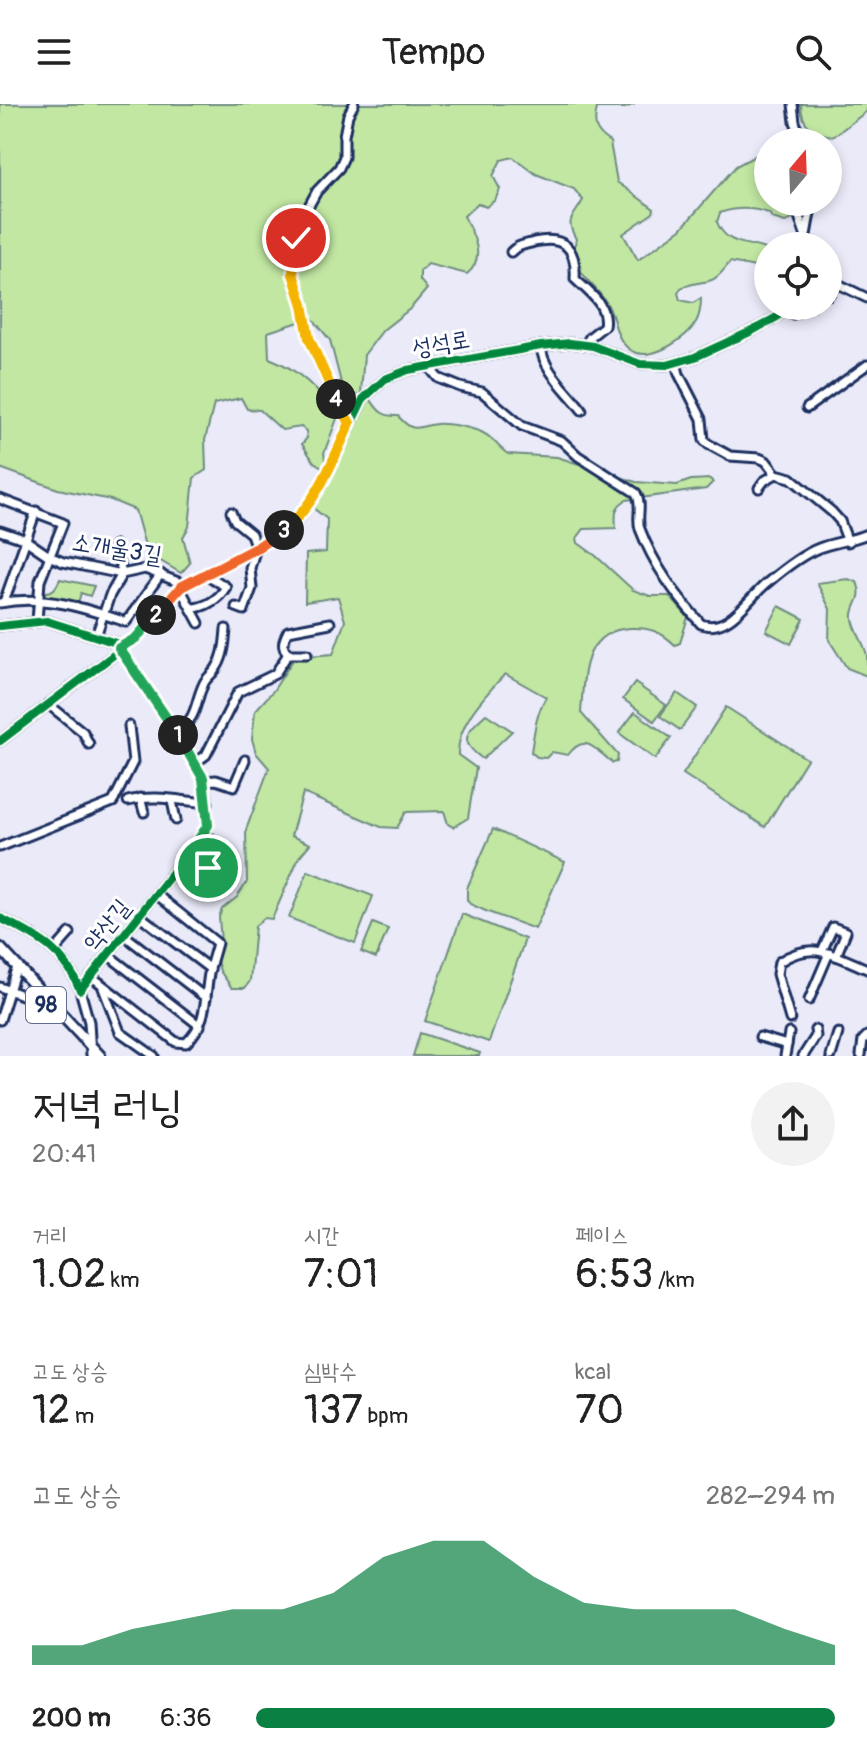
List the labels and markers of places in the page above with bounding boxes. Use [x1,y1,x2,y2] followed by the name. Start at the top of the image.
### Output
[262,204,330,272] pin
[316,379,356,419] pin: 4
[264,510,304,550] pin: 3
[136,595,176,635] pin: 2
[158,715,198,755] pin: 1
[174,834,242,902] pin

